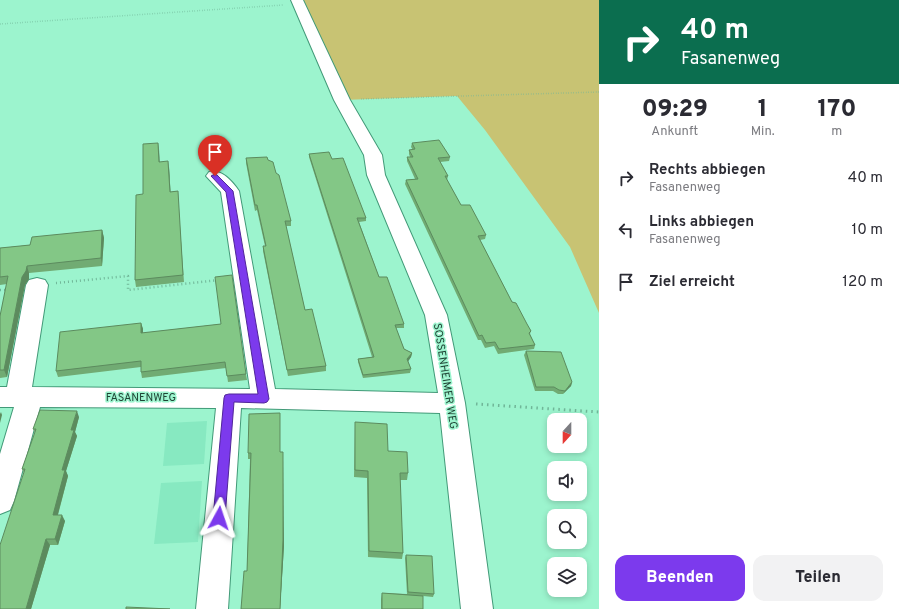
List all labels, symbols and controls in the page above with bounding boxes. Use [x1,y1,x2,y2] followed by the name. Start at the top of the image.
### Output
[681,13,749,49] text: 40 m
[615,16,667,68] icon: right
[681,48,780,71] text: Fasanenweg
[642,95,708,125] text: 09:29
[758,95,768,125] text: 1
[817,95,856,125] text: 170
[651,124,698,140] text: Ankunft
[751,124,775,140] text: Min.
[831,124,842,140] text: m
[198,135,232,176] pin
[204,141,226,163] icon: arrive
[649,161,766,180] text: Rechts abbiegen
[615,167,637,189] icon: right
[848,169,883,188] text: 40 m
[649,180,721,196] text: Fasanenweg
[649,213,754,232] text: Links abbiegen
[615,219,637,241] icon: left
[852,221,883,240] text: 10 m
[649,232,721,248] text: Fasanenweg
[615,271,637,293] icon: arrive
[649,273,735,292] text: Ziel erreicht
[842,273,883,292] text: 120 m
[430,322,460,430] street label: SOSSENHEIMER WEG
[106,391,176,405] street label: FASANENWEG
[547,413,587,453] north arrow
[547,413,587,597] map controls
[547,461,587,501] button: sound
[198,497,240,539] position arrow
[547,509,587,549] button: search
[615,555,745,601] button: Beenden
[753,555,883,601] button: Teilen
[547,557,587,597] button: layers

